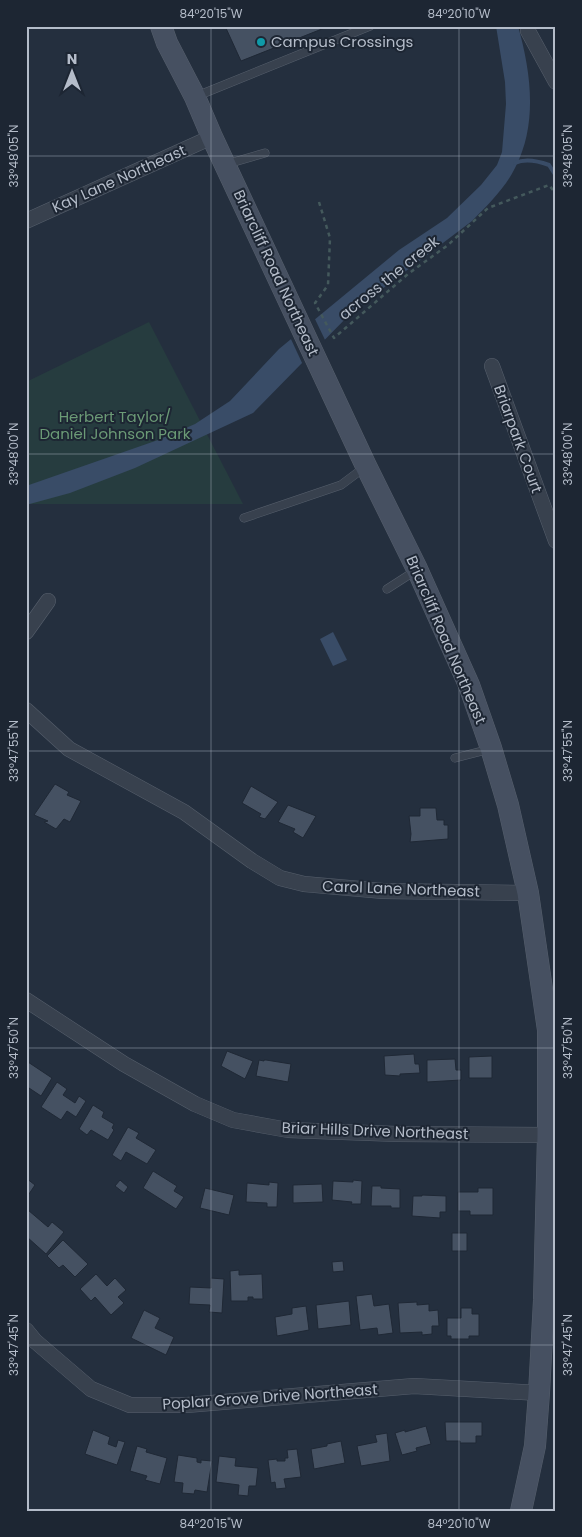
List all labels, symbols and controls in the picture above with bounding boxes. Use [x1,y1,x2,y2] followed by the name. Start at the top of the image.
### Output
[180,5,243,22] text: 84°20'15"W
[428,5,491,22] text: 84°20'10"W
[271,31,414,52] place label: Campus Crossings
[255,36,267,48] marker: Campus Crossings
[48,48,98,98] north arrow
[67,49,77,69] text: N
[5,124,22,188] text: 33°48'05"N
[559,124,576,188] text: 33°48'05"N
[48,140,189,218] street label: Kay Lane Northeast
[229,186,324,359] street label: Briarcliff Road Northeast
[334,230,443,325] street label: across the creek
[489,382,548,496] street label: Briarpark Court
[40,406,191,444] park label: Herbert Taylor/ Daniel Johnson Park
[5,422,22,486] text: 33°48'00"N
[559,422,576,486] text: 33°48'00"N
[401,552,492,727] street label: Briarcliff Road Northeast
[5,720,22,782] text: 33°47'55"N
[559,720,576,782] text: 33°47'55"N
[322,875,480,902] street label: Carol Lane Northeast
[5,1017,22,1079] text: 33°47'50"N
[559,1017,576,1079] text: 33°47'50"N
[281,1117,469,1144] street label: Briar Hills Drive Northeast
[5,1314,22,1376] text: 33°47'45"N
[559,1314,576,1376] text: 33°47'45"N
[162,1379,378,1414] street label: Poplar Grove Drive Northeast
[180,1515,243,1532] text: 84°20'15"W
[428,1515,491,1532] text: 84°20'10"W

